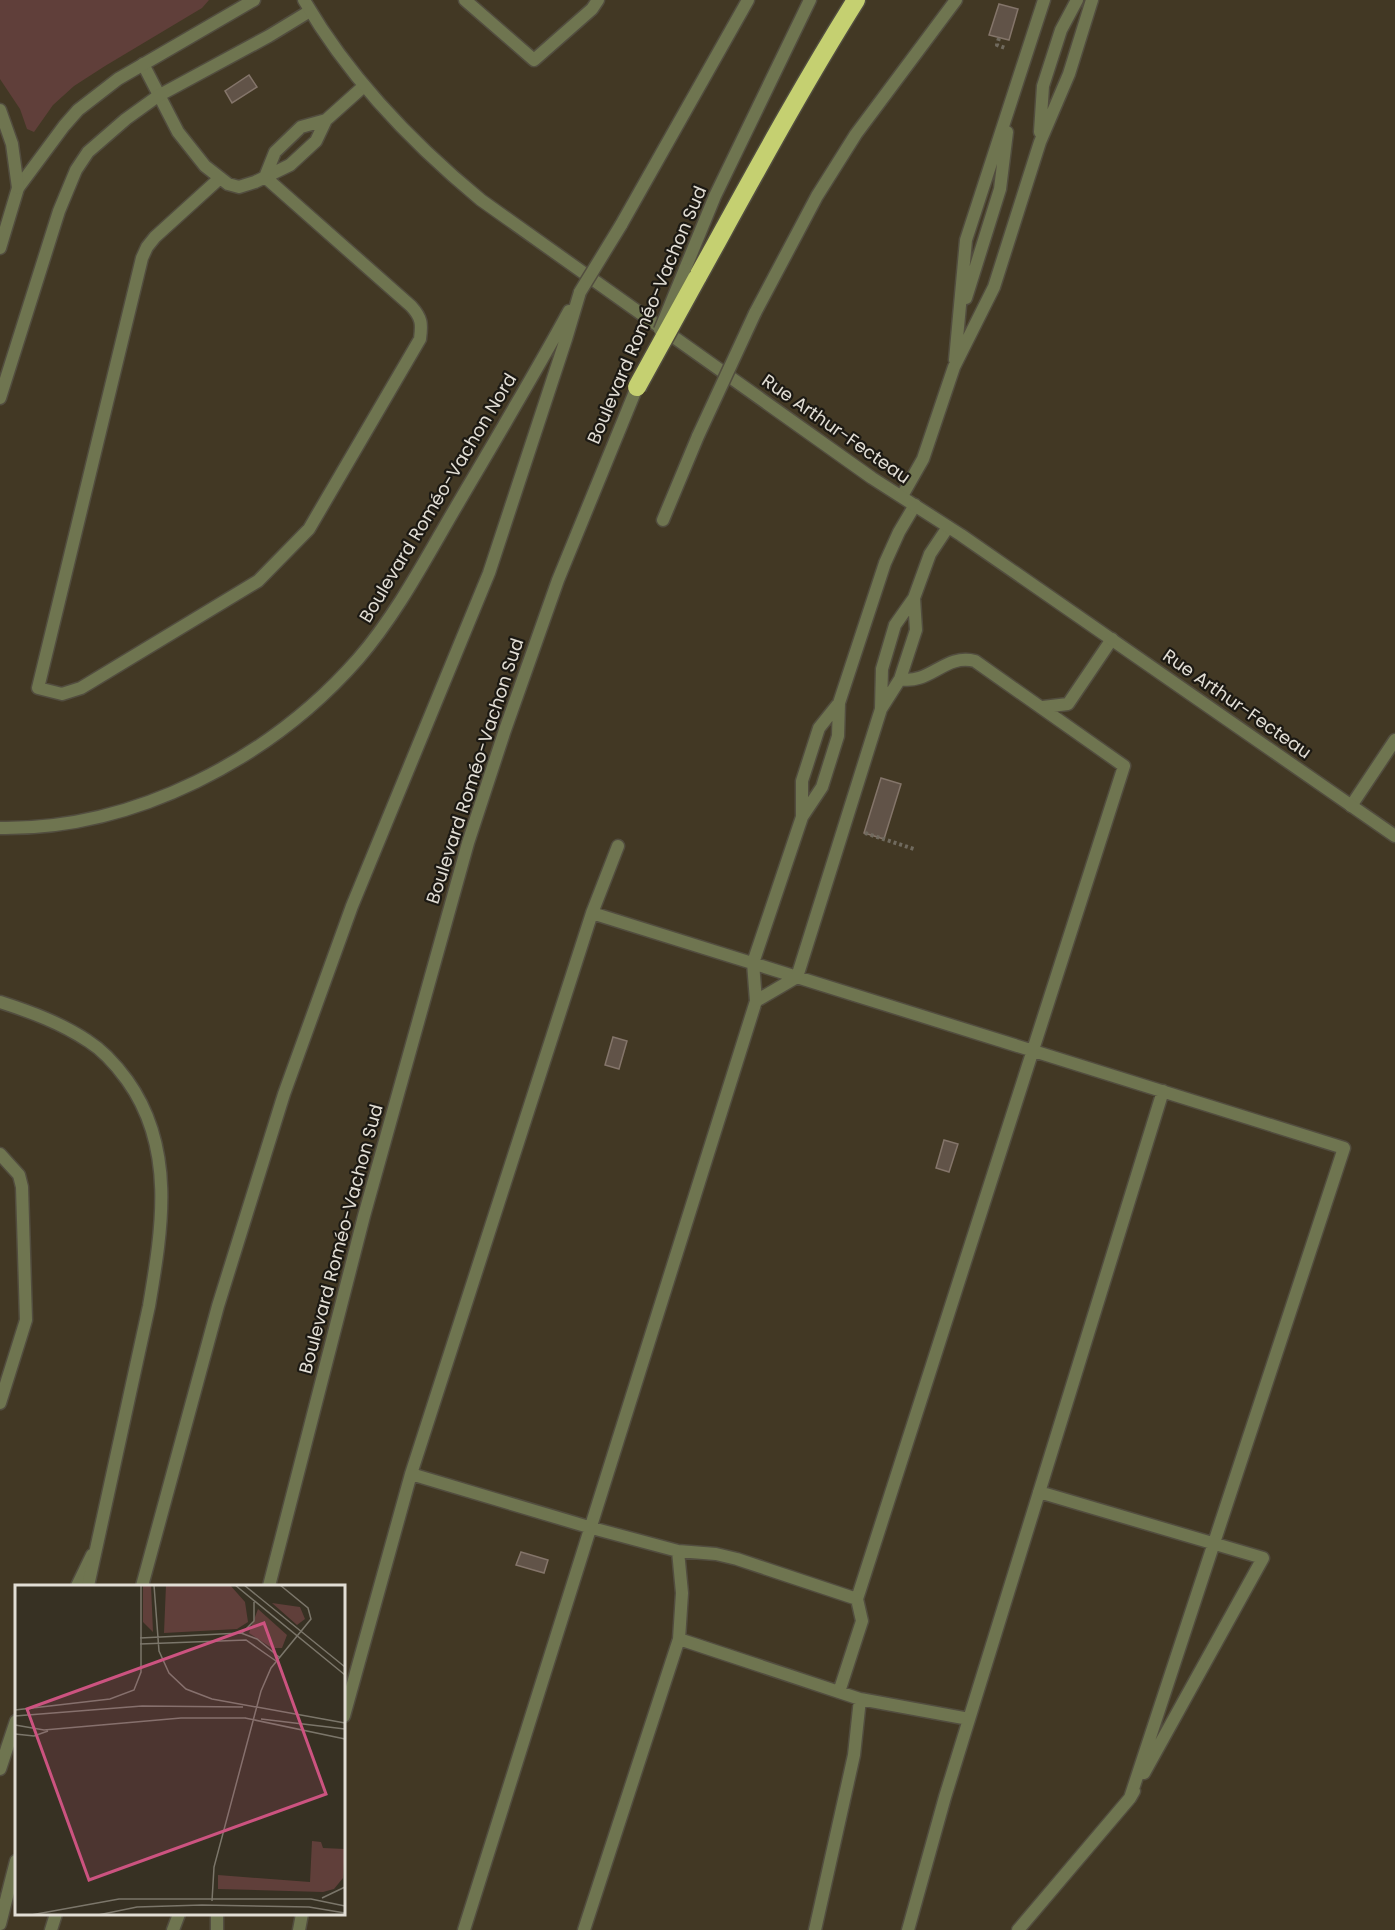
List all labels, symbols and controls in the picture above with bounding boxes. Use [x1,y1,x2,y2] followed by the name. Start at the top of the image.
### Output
[581,182,712,448] street label: Boulevard Roméo-Vachon Sud
[353,368,522,627] street label: Boulevard Roméo-Vachon Nord
[757,368,916,489] street label: Rue Arthur-Fecteau
[420,635,529,907] street label: Boulevard Roméo-Vachon Sud
[1158,643,1317,764] street label: Rue Arthur-Fecteau
[292,1101,389,1376] street label: Boulevard Roméo-Vachon Sud
[15,1585,345,1915] inset map

